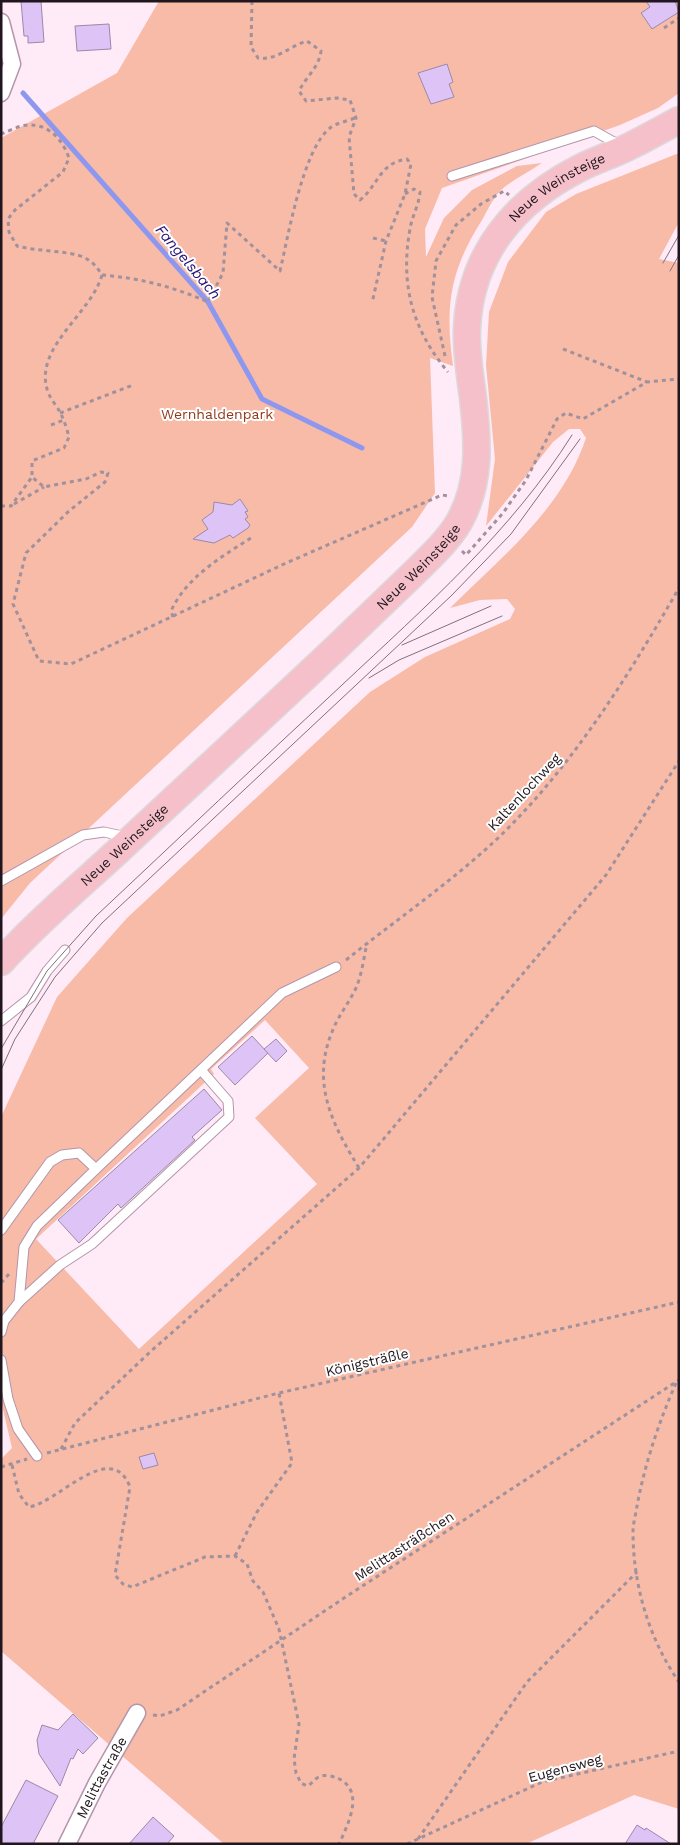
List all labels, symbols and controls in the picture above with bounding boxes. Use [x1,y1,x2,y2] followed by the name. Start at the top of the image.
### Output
[505,150,607,225] street label: Neue Weinsteige
[152,221,224,303] water label: Fangelsbach
[161,406,273,422] park label: Wernhaldenpark
[373,521,464,613] street label: Neue Weinsteige
[484,750,564,834] street label: Kaltenlochweg
[77,800,172,889] street label: Neue Weinsteige
[324,1345,410,1379] street label: Königsträßle
[351,1508,457,1584] street label: Melittasträßchen
[73,1734,130,1821] street label: Melittastraße
[526,1750,604,1786] street label: Eugensweg

